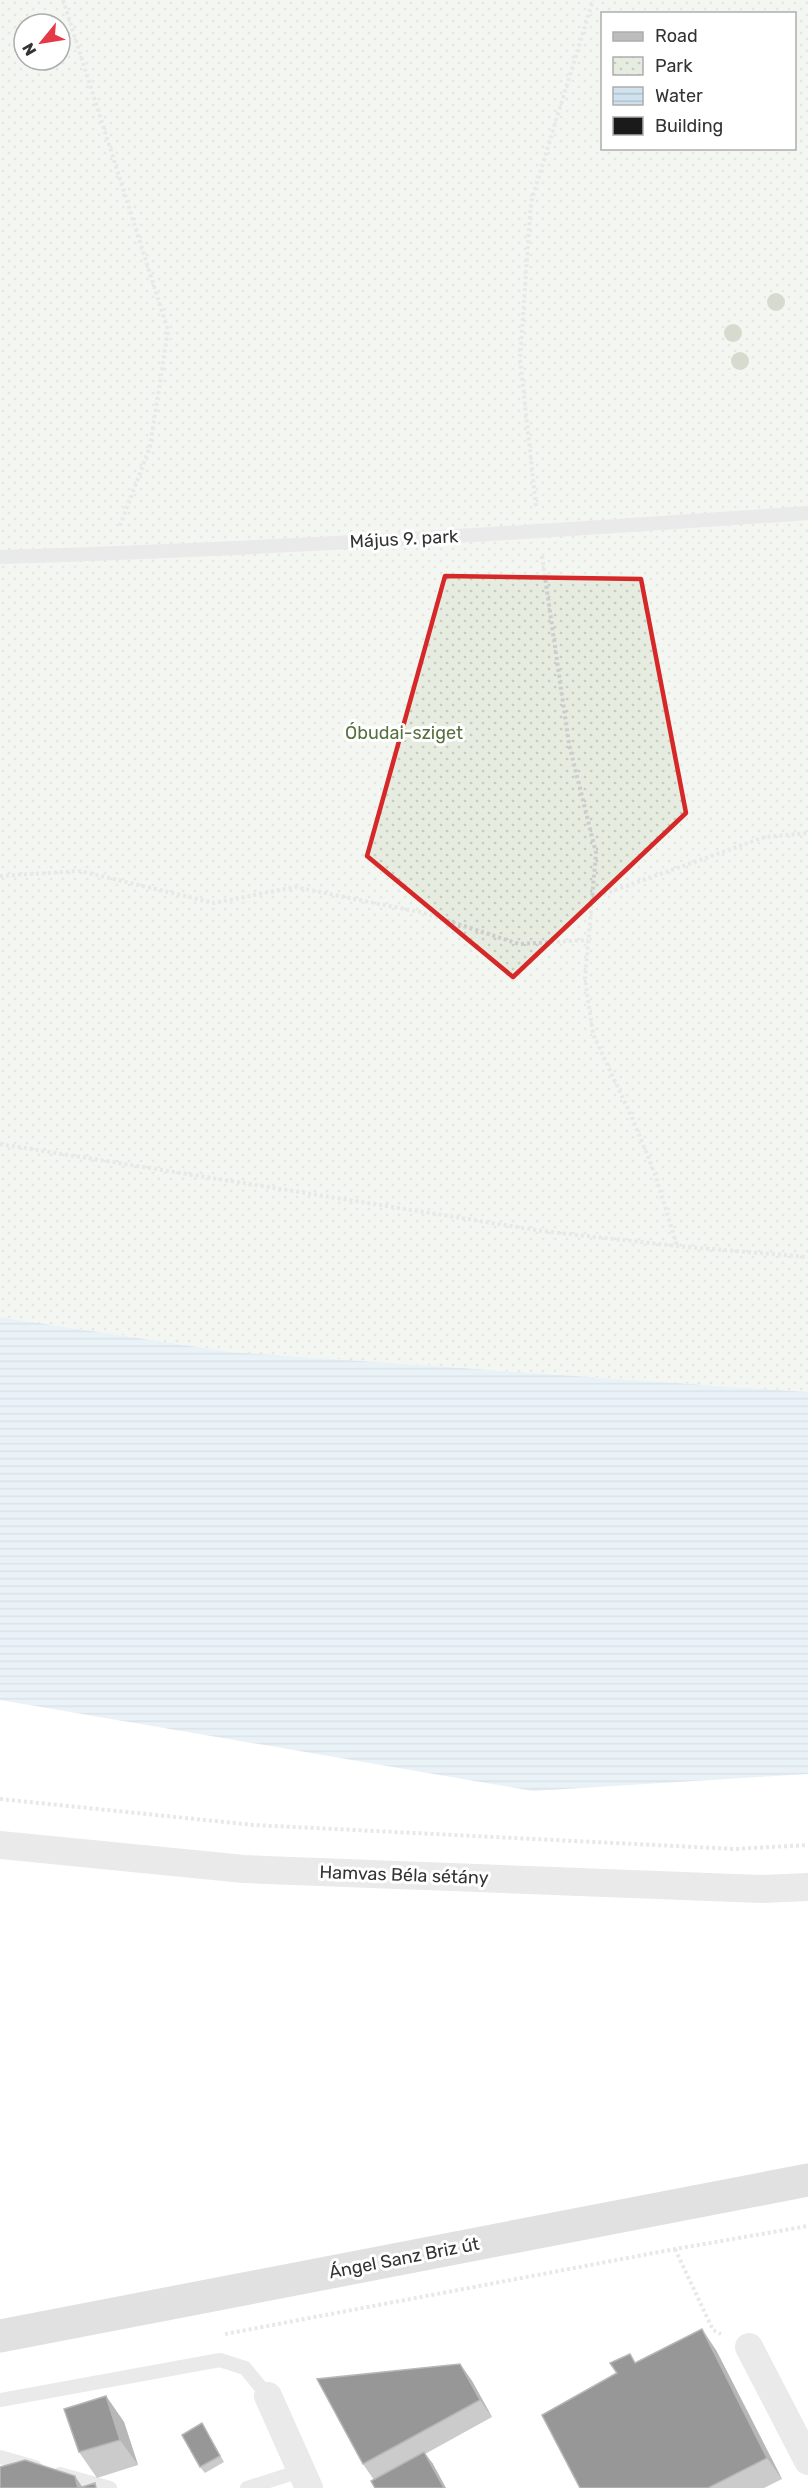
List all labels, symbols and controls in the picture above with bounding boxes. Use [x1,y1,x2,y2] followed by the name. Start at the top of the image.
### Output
[12,12,72,72] north arrow
[601,12,796,150] legend
[655,25,698,47] text: Road
[18,40,41,59] text: N
[655,55,693,77] text: Park
[655,85,703,107] text: Water
[655,115,723,137] text: Building
[349,525,460,553] street label: Május 9. park
[345,722,463,744] park label: Óbudai-sziget
[319,1861,489,1889] street label: Hamvas Béla sétány
[327,2233,481,2283] street label: Ángel Sanz Briz út

